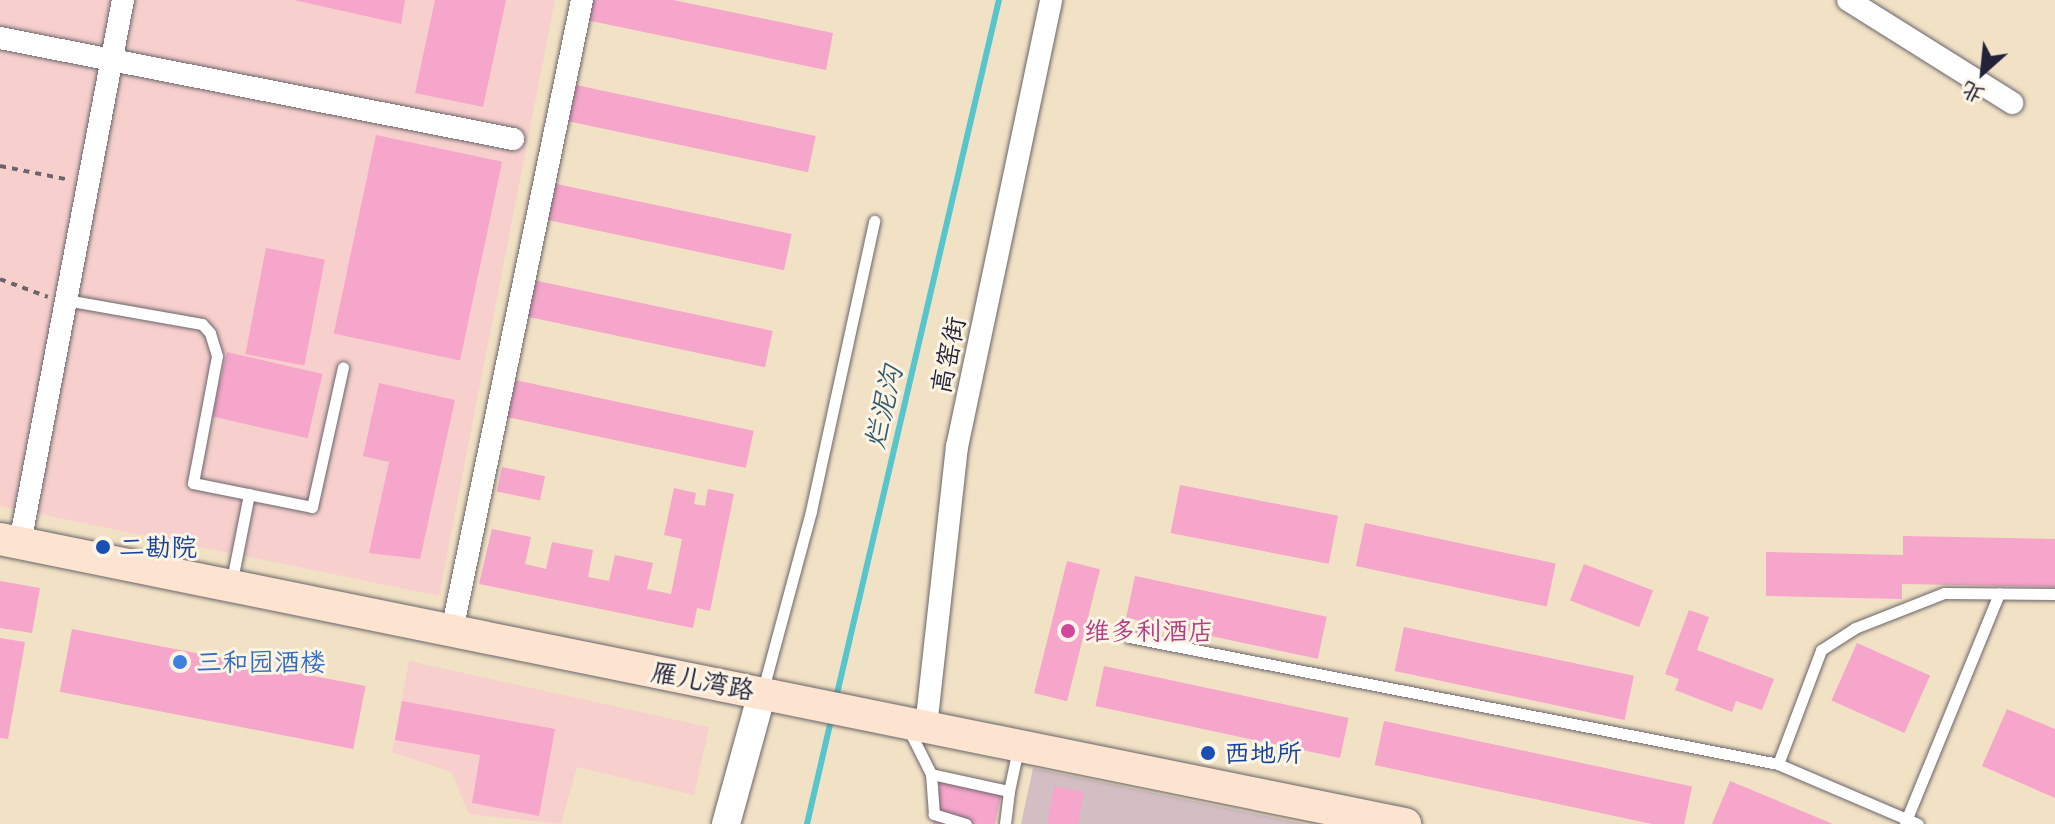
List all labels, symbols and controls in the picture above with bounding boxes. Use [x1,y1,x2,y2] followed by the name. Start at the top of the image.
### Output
[1943,32,2023,112] north arrow
[1955,76,1988,112] text: 北
[925,314,971,396] street label: 高窑街
[856,362,908,452] water label: 烂泥沟
[119,531,197,563] place label: 二勘院
[94,538,112,556] marker: 二勘院
[1084,615,1214,647] place label: 维多利酒店
[1059,622,1077,640] marker: 维多利酒店
[196,646,326,678] place label: 三和园酒楼
[171,653,189,671] marker: 三和园酒楼
[649,656,757,706] street label: 雁儿湾路
[1224,737,1302,769] place label: 西地所
[1199,744,1217,762] marker: 西地所

